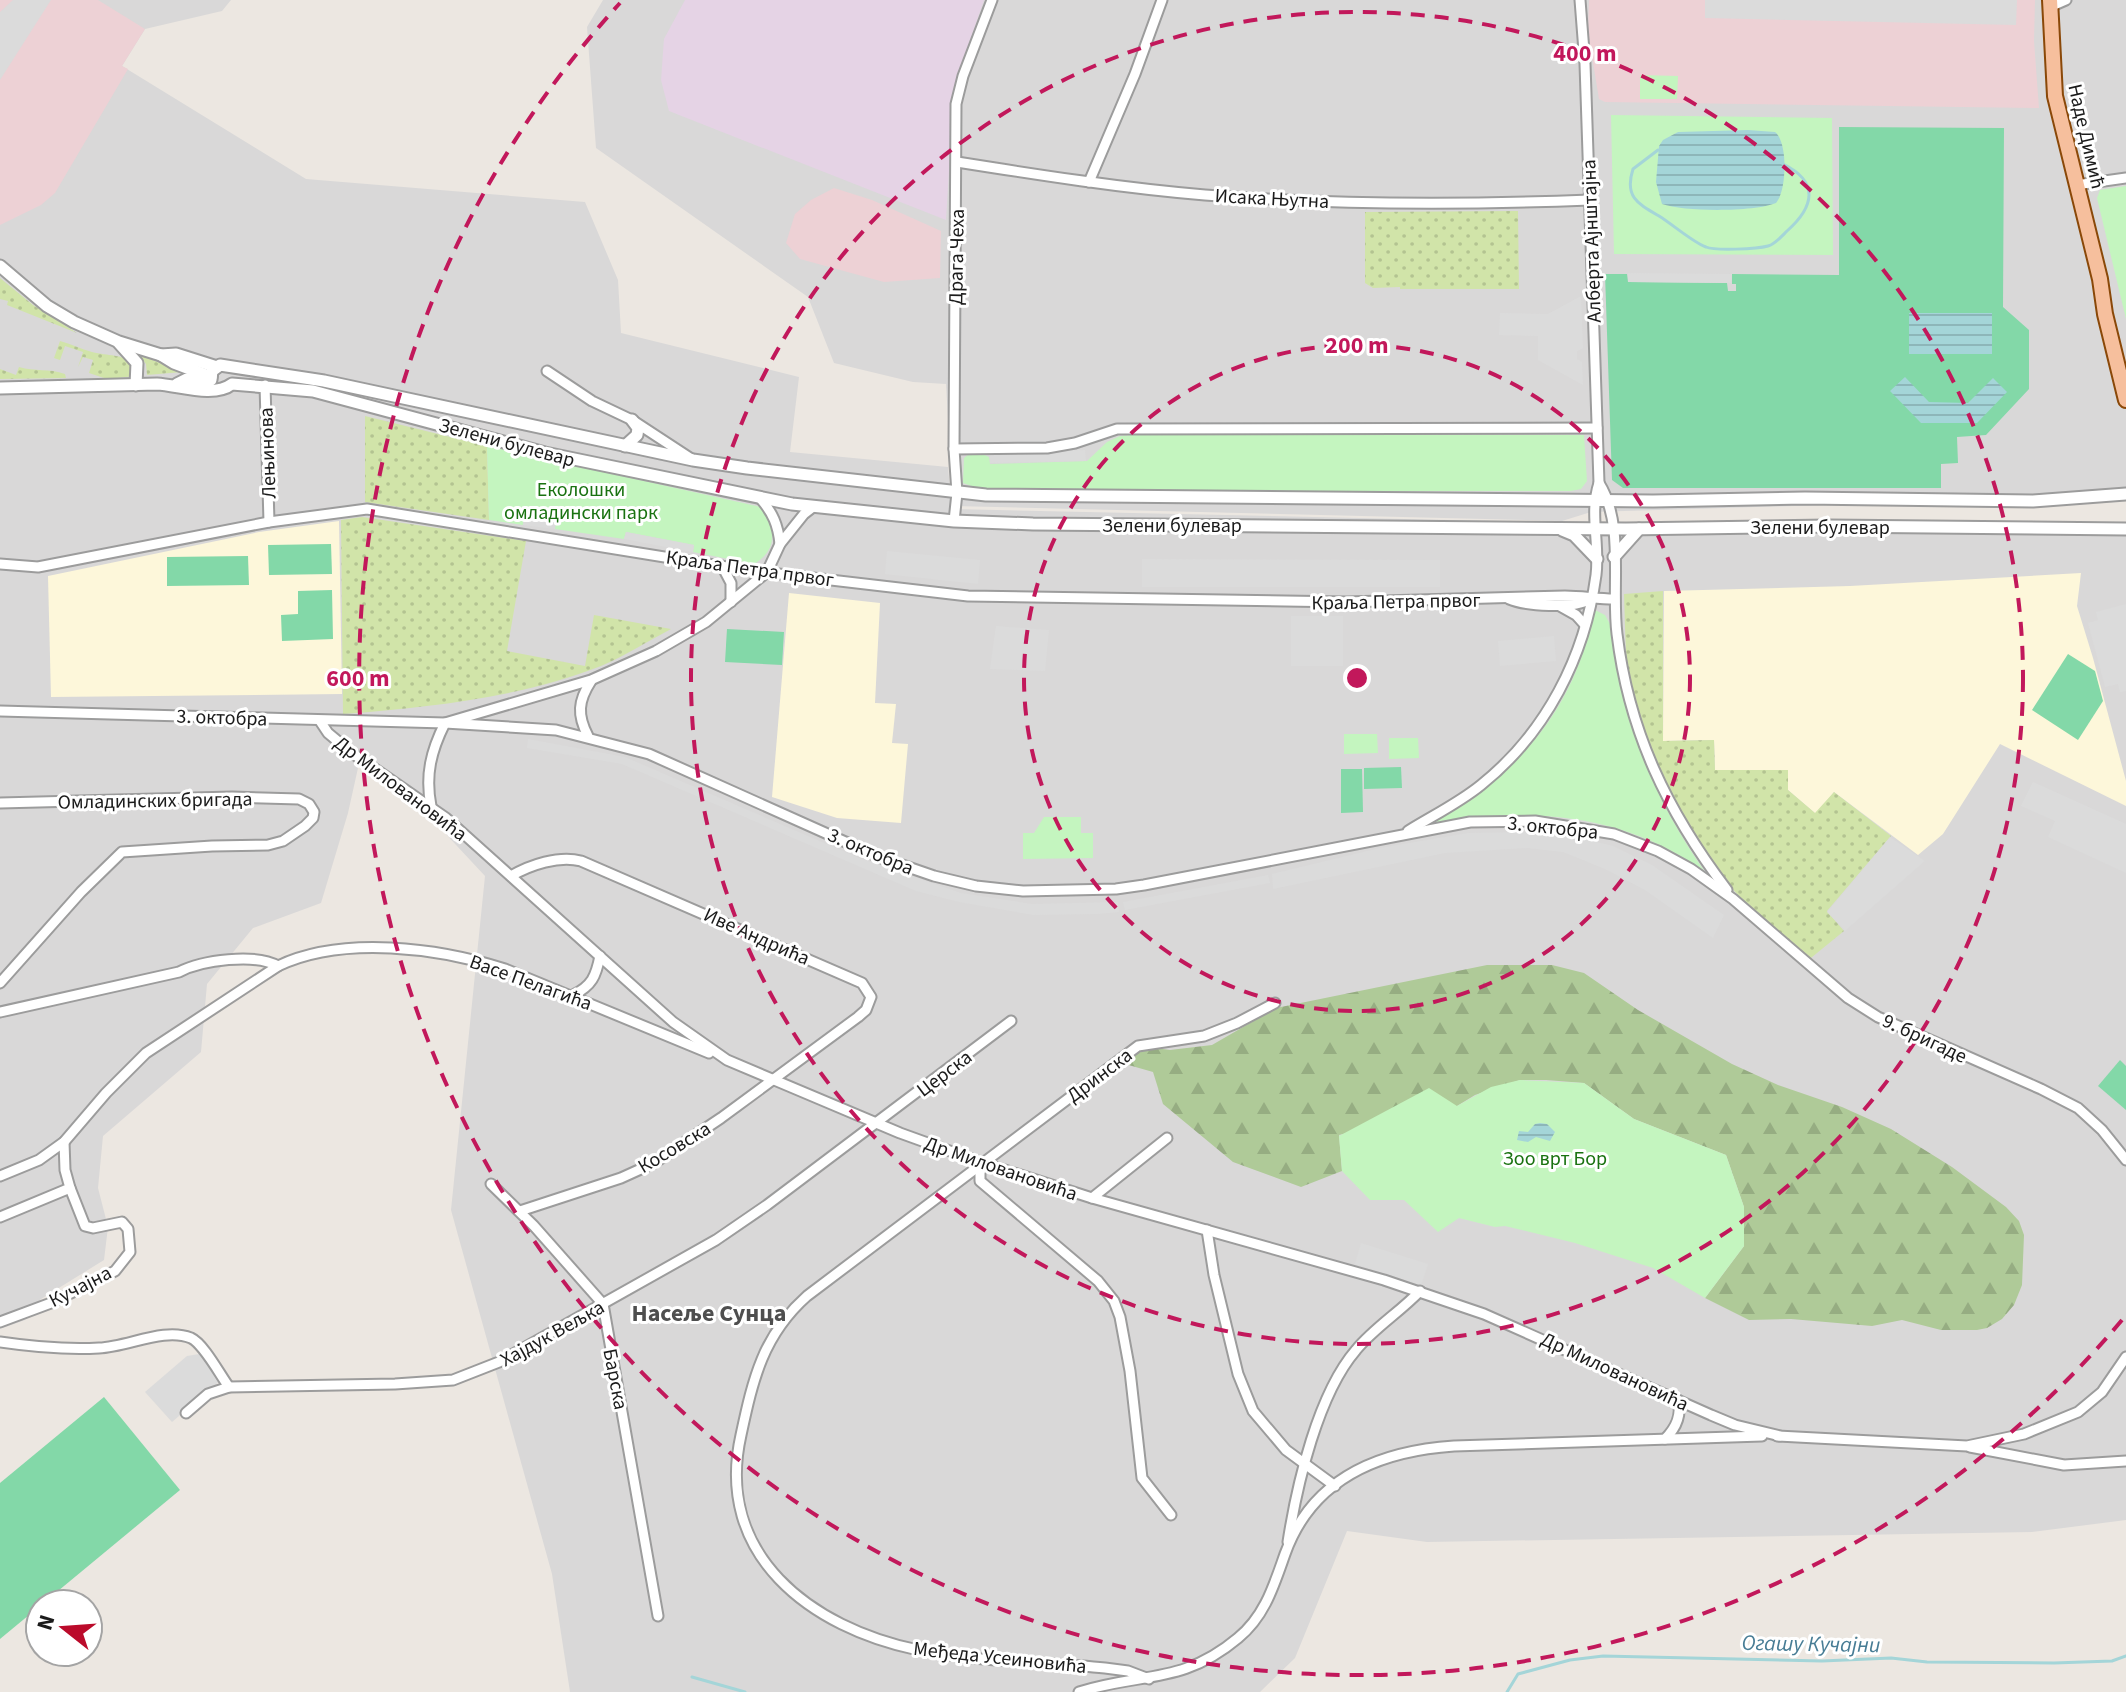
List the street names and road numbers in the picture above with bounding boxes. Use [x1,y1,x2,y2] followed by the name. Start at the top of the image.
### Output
[2060,81,2112,191] street label: Наде Димић
[1575,159,1609,323] street label: Алберта Ајнштајна
[1214,182,1330,216] street label: Исака Њутна
[942,209,972,305] street label: Драга Чеха
[252,407,284,499] street label: Лењинова
[436,411,578,475] street label: Зелени булевар
[1102,512,1242,540] street label: Зелени булевар
[1750,514,1890,542] street label: Зелени булевар
[664,543,836,595] street label: Краља Петра првог
[1311,587,1481,617] street label: Краља Петра првог
[176,702,268,734] street label: 3. октобра
[328,729,473,848] street label: Др Миловановића
[57,785,253,817] street label: Омладинских бригада
[1506,809,1600,847] street label: 3. октобра
[823,821,918,883] street label: 3. октобра
[699,901,814,973] street label: Иве Андрића
[466,948,596,1018] street label: Васе Пелагића
[1878,1007,1972,1071] street label: 9. бригаде
[1061,1042,1138,1110] street label: Дринска
[911,1044,978,1104] street label: Церска
[633,1115,716,1181] street label: Косовска
[920,1130,1081,1208] street label: Др Миловановића
[44,1259,117,1315] street label: Кучајна
[495,1294,610,1374] street label: Хајдук Вељка
[1536,1325,1693,1418] street label: Др Миловановића
[595,1346,635,1412] street label: Барска
[912,1635,1088,1681] street label: Међеда Усеиновића

